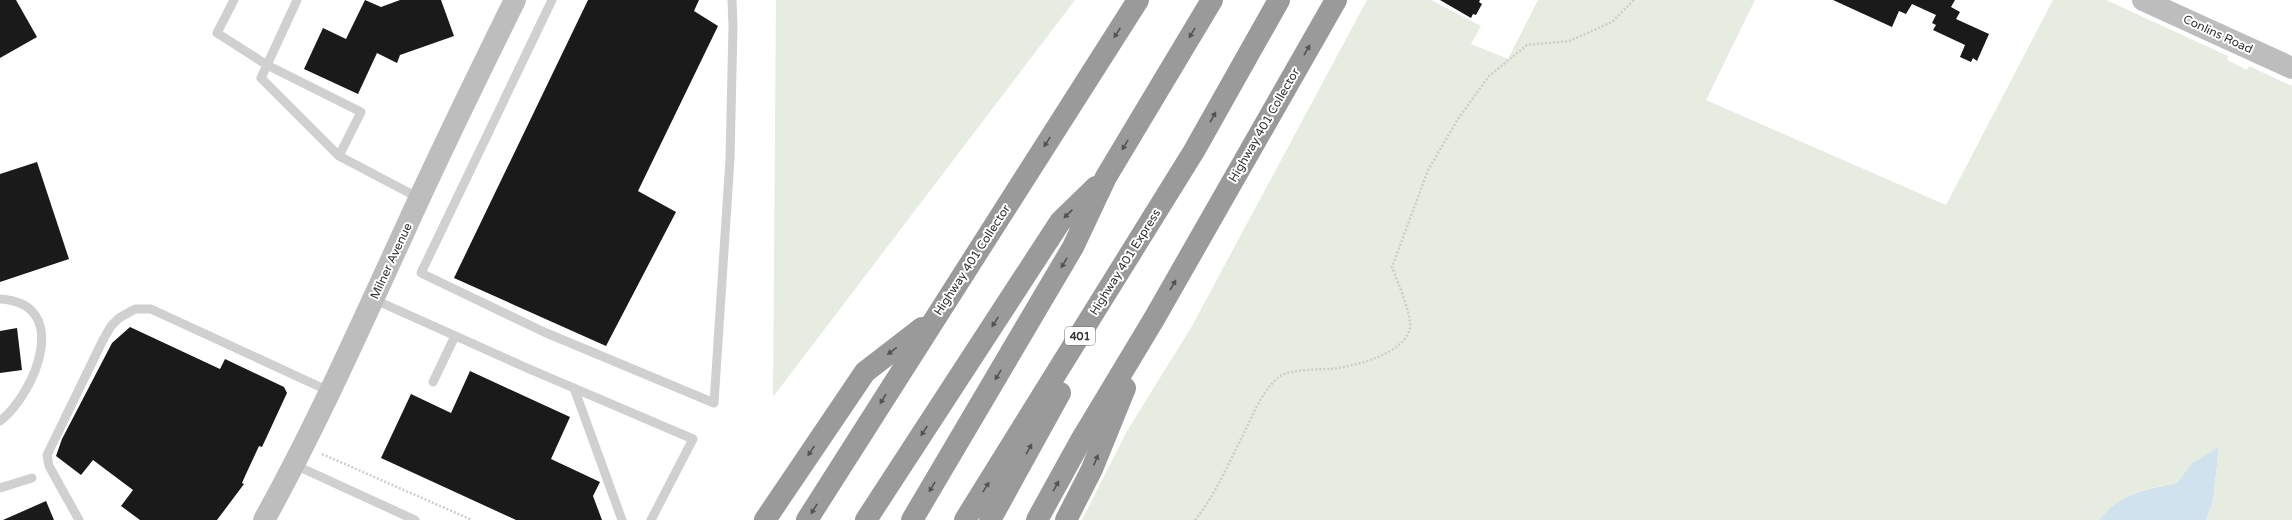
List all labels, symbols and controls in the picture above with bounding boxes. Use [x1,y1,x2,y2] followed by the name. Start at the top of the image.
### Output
[2181,12,2255,56] street label: Conlins Road
[1113,28,1121,38] one-way arrow
[1188,28,1195,39] one-way arrow
[1303,44,1310,56] one-way arrow
[1226,65,1303,184] street label: Highway 401 Collector
[1210,111,1217,123] one-way arrow
[1043,137,1051,148] one-way arrow
[1121,140,1129,150] one-way arrow
[931,202,1013,318] street label: Highway 401 Collector
[1087,206,1164,318] street label: Highway 401 Express
[1063,209,1072,218] one-way arrow
[367,221,415,301] street label: Milner Avenue
[1061,257,1068,269] one-way arrow
[1170,279,1177,291] one-way arrow
[991,317,999,327] one-way arrow
[1065,327,1095,345] road number: 401
[887,347,898,355] one-way arrow
[994,370,1002,380] one-way arrow
[880,393,887,405] one-way arrow
[920,426,928,436] one-way arrow
[1026,443,1033,455] one-way arrow
[808,445,815,457] one-way arrow
[1093,454,1099,465] one-way arrow
[1053,480,1060,492] one-way arrow
[928,481,935,492] one-way arrow
[982,482,990,492] one-way arrow
[811,503,818,515] one-way arrow

